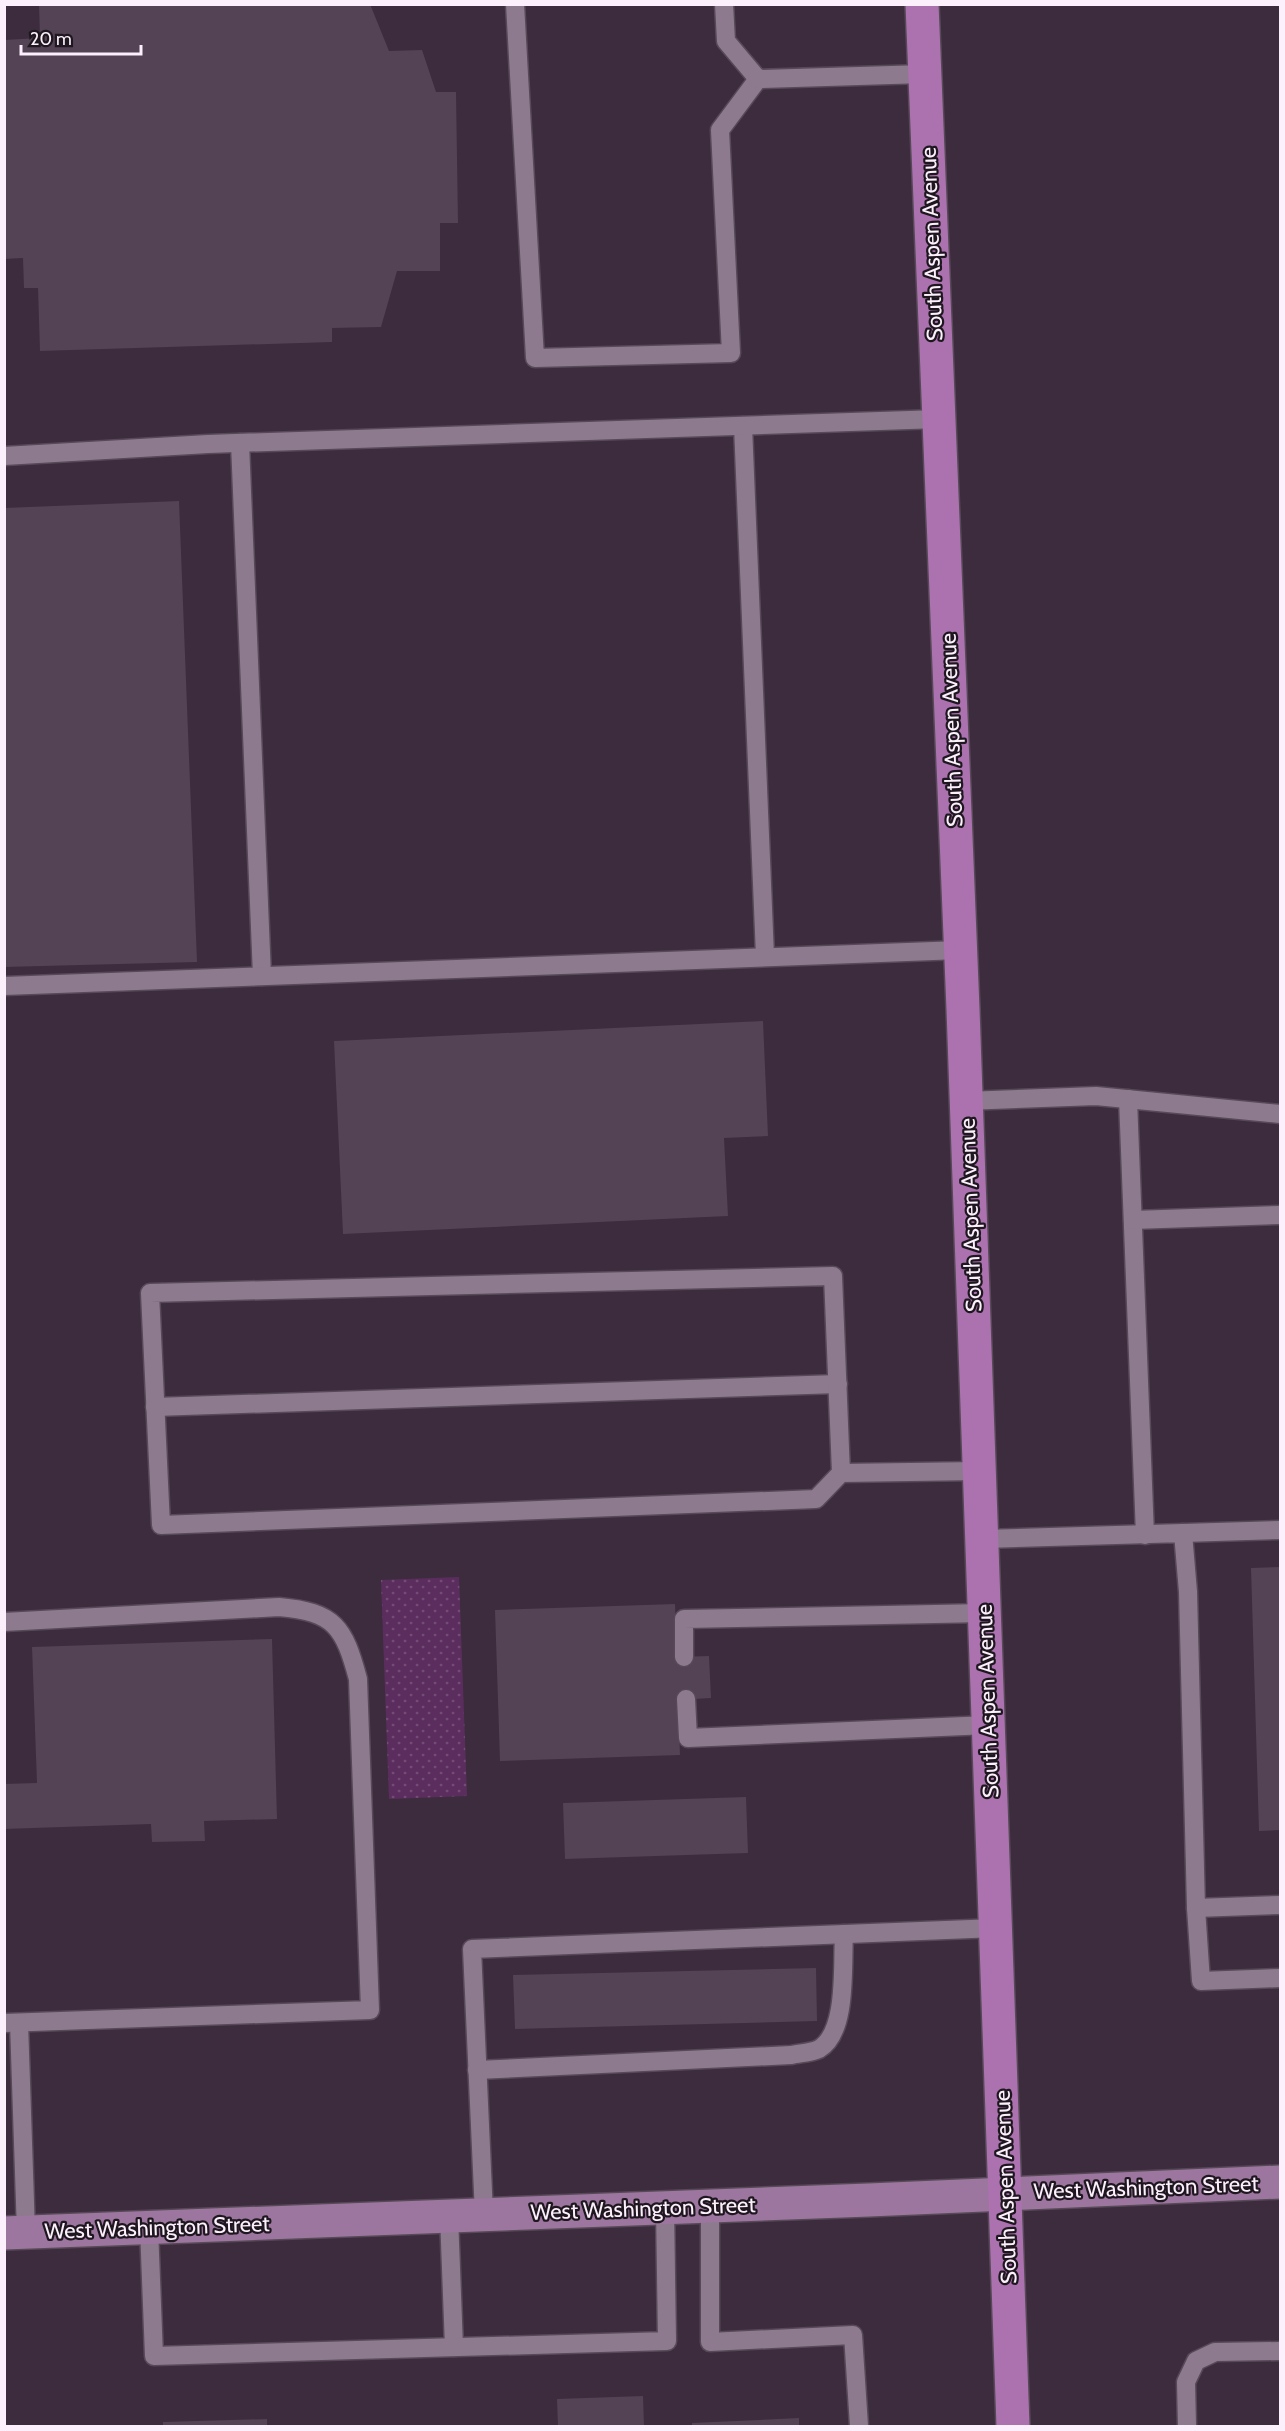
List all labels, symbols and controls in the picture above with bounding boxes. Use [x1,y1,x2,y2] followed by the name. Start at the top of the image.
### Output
[21,18,141,56] scale bar
[30,28,72,50] text: 20 m
[915,147,948,341] street label: South Aspen Avenue
[935,633,968,827] street label: South Aspen Avenue
[954,1118,987,1312] street label: South Aspen Avenue
[971,1604,1004,1798] street label: South Aspen Avenue
[989,2090,1022,2284] street label: South Aspen Avenue
[1033,2170,1260,2205] street label: West Washington Street
[530,2191,757,2226] street label: West Washington Street
[44,2210,271,2245] street label: West Washington Street

